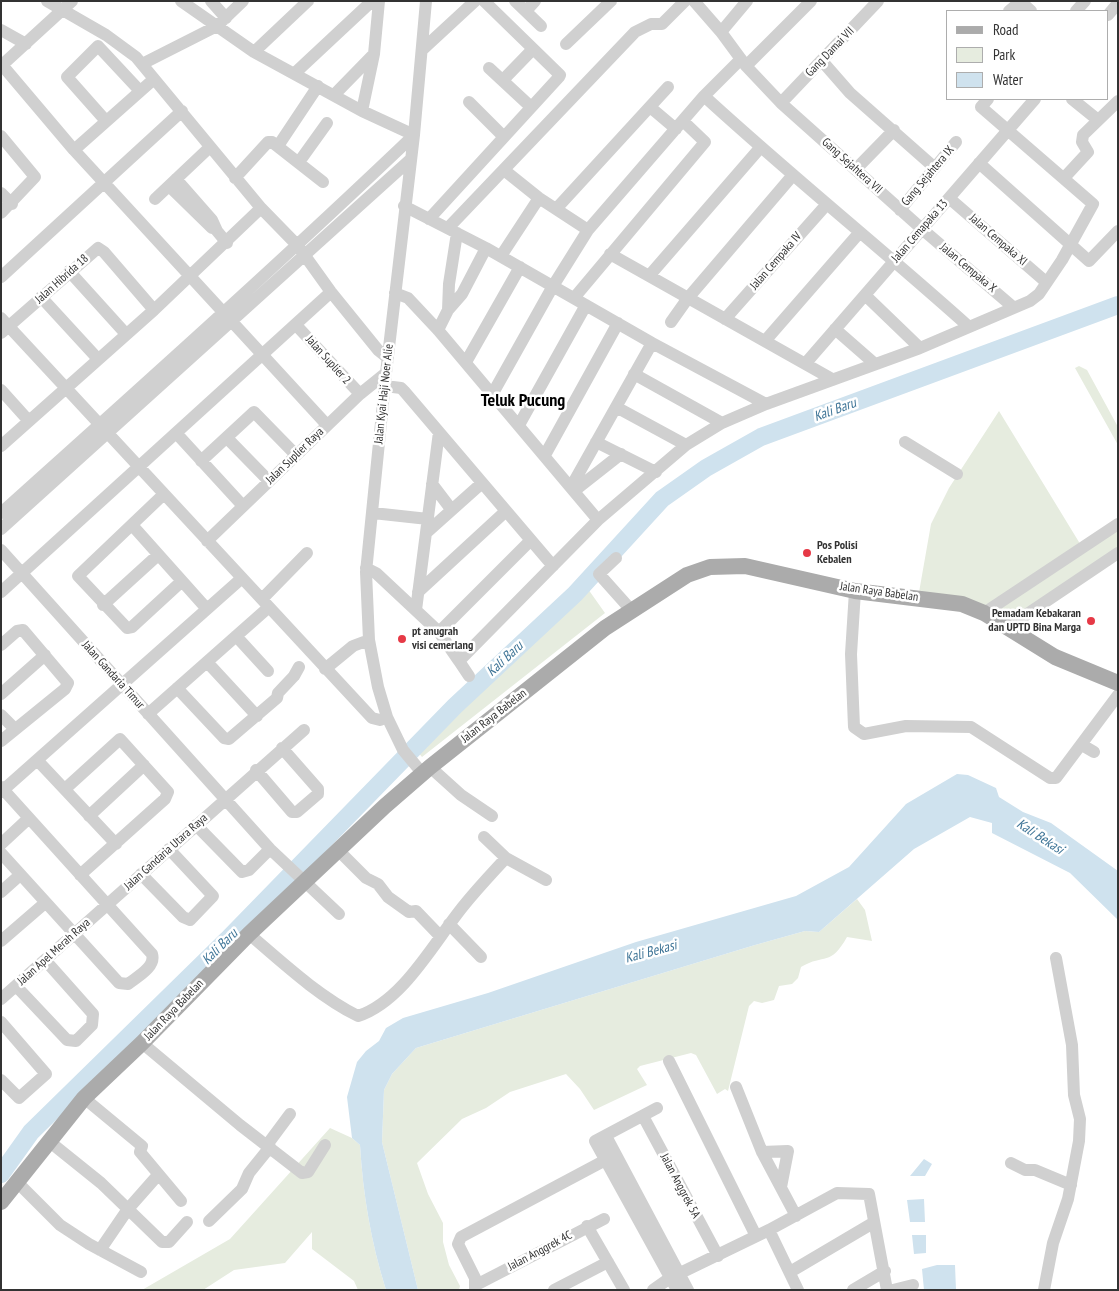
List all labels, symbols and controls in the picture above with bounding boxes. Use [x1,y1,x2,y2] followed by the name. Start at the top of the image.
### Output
[946,10,1109,100] legend
[993,20,1019,39] text: Road
[803,24,857,80] street label: Gang Damai VII
[993,45,1015,64] text: Park
[993,70,1023,89] text: Water
[819,135,885,197] street label: Gang Sejahtera VII
[899,143,957,209] street label: Gang Sejahtera IX
[889,197,951,265] street label: Jalan Cemapaka 13
[966,211,1030,269] street label: Jalan Cempaka XI
[747,229,805,293] street label: Jalan Cempaka IV
[937,240,999,296] street label: Jalan Cempaka X
[32,251,92,307] street label: Jalan Hibrida 18
[302,333,354,387] street label: Jalan Suplier 2
[372,343,396,445] street label: Jalan Kyai Haji Noer Alie
[481,390,565,412] district label: Teluk Pucung
[812,395,858,425] water label: Kali Baru
[263,425,327,487] street label: Jalan Suplier Raya
[817,539,858,567] place label: Pos Polisi Kebalen
[801,547,813,559] marker: Pos Polisi Kebalen
[839,579,919,605] street label: Jalan Raya Babelan
[988,607,1081,635] place label: Pemadam Kebakaran dan UPTD Bina Marga
[1085,615,1097,627] marker: Pemadam Kebakaran dan UPTD Bina Marga
[412,625,473,653] place label: pt anugrah visi cemerlang
[396,633,408,645] marker: pt anugrah visi cemerlang
[79,638,147,712] street label: Jalan Gandaria Timur
[483,638,527,680] water label: Kali Baru
[458,686,530,746] street label: Jalan Raya Babelan
[121,811,211,893] street label: Jalan Gandaria Utara Raya
[1013,816,1067,858] water label: Kali Bekasi
[15,916,93,988] street label: Jalan Apel Merah Raya
[199,926,241,968] water label: Kali Baru
[623,937,679,967] water label: Kali Bekasi
[141,977,207,1043] street label: Jalan Raya Babelan
[657,1151,703,1221] street label: Jalan Anggrek 5A
[505,1228,575,1274] street label: Jalan Anggrek 4C

